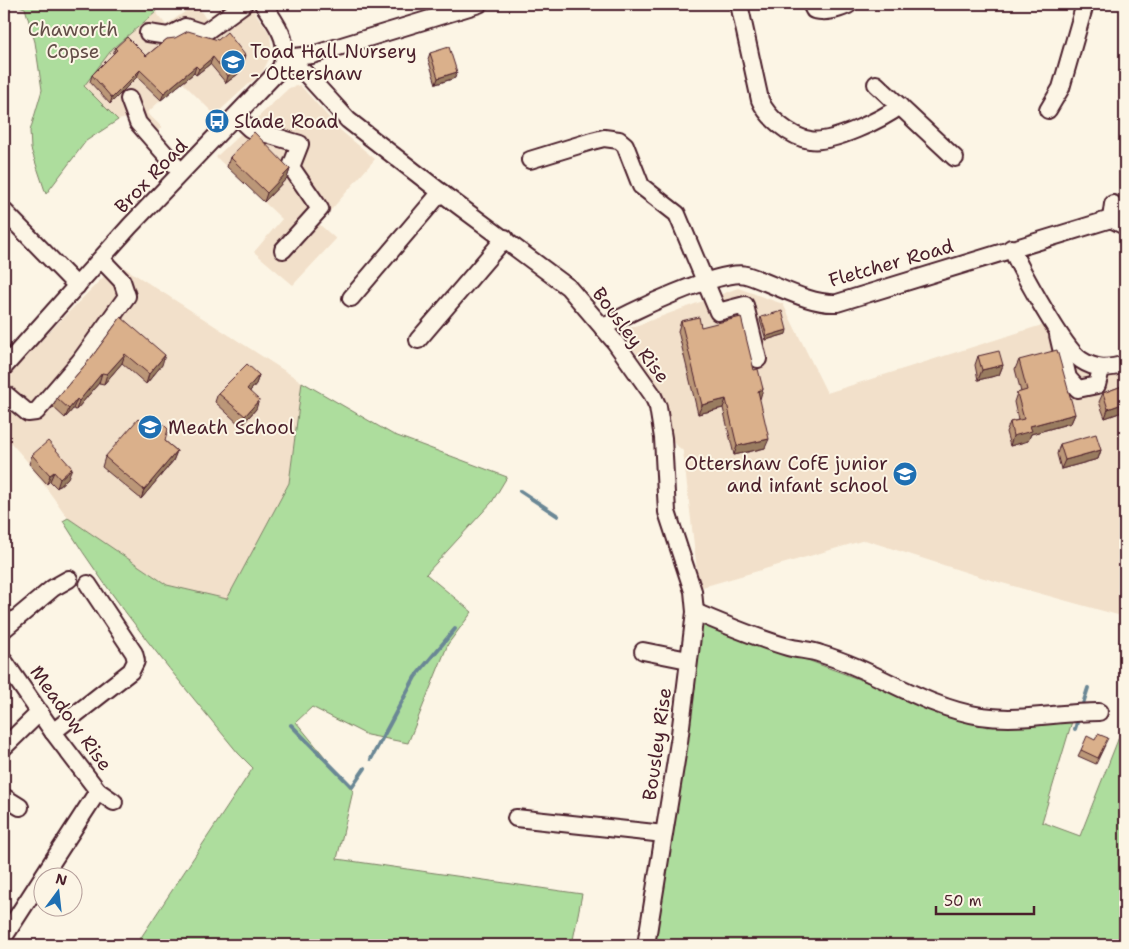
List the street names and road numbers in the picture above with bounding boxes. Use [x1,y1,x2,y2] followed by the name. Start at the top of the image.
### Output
[109,133,193,219] street label: Brox Road
[826,233,956,293] street label: Fletcher Road
[587,282,675,388] street label: Bousley Rise
[24,660,118,776] street label: Meadow Rise
[637,686,677,802] street label: Bousley Rise

